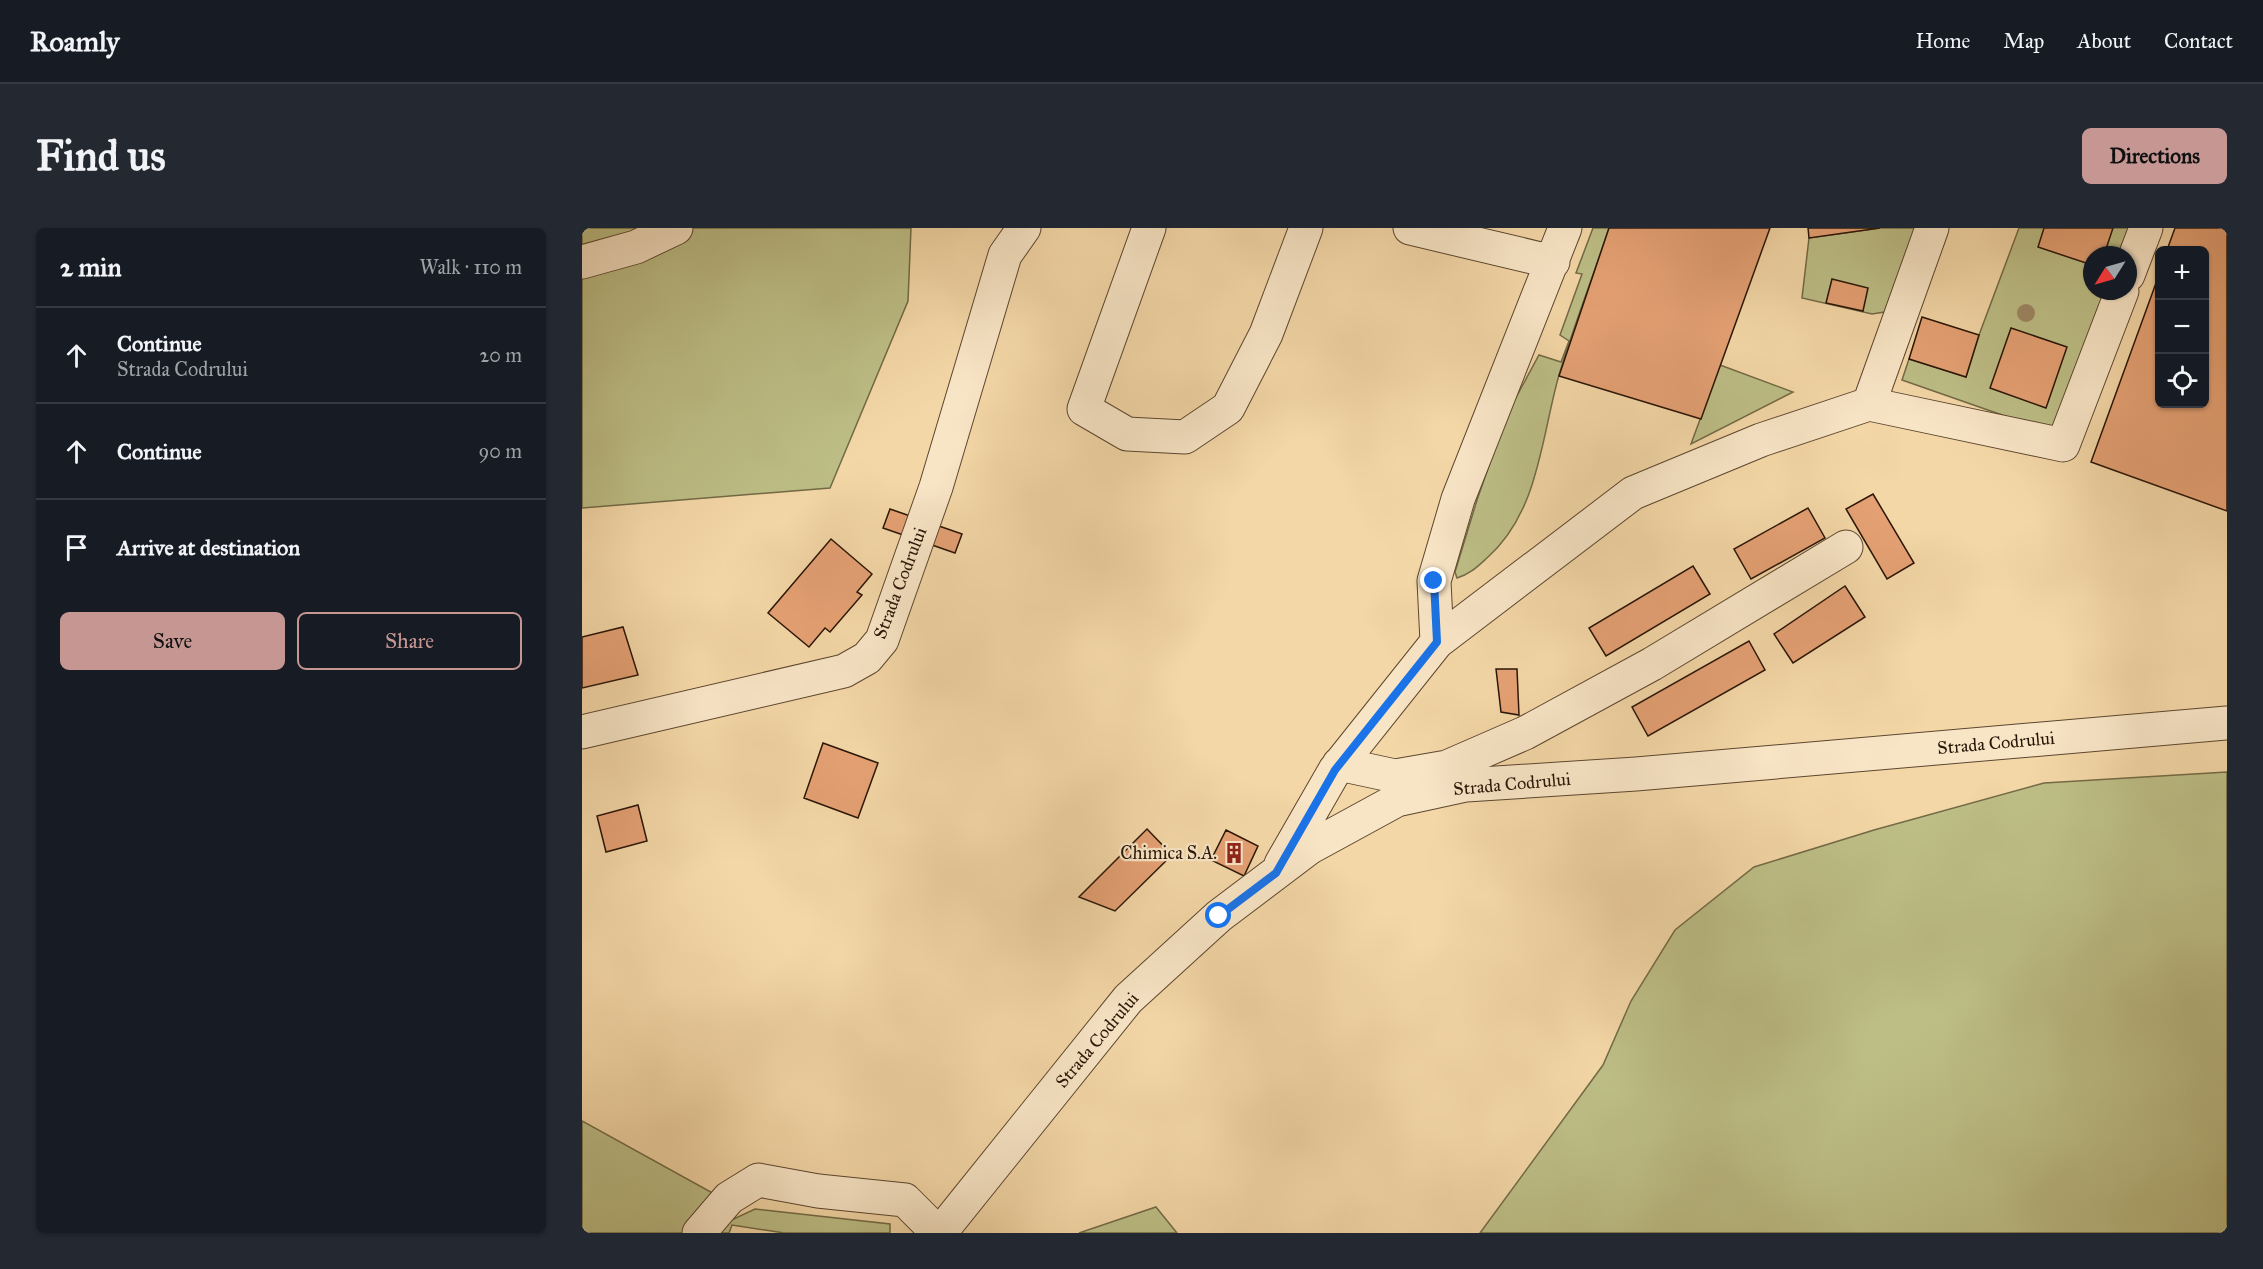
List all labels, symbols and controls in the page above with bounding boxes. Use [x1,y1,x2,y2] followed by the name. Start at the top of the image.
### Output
[30,24,119,59] text: Roamly
[1915,28,1970,54] text: Home
[2003,28,2044,54] text: Map
[2077,28,2131,54] text: About
[2164,28,2233,54] text: Contact
[2082,128,2227,184] button: Directions
[36,130,166,182] text: Find us
[2083,246,2137,300] north arrow
[2155,246,2209,408] map controls
[2155,246,2209,300] button: +
[60,251,121,283] text: 2 min
[419,255,522,279] text: Walk · 110 m
[2155,300,2209,354] button: −
[117,330,202,357] text: Continue
[60,339,93,372] icon: ahead
[479,343,522,367] text: 20 m
[2155,354,2209,408] button: locate
[117,357,248,381] text: Strada Codrului
[60,435,93,468] icon: ahead
[117,438,202,465] text: Continue
[479,439,522,463] text: 90 m
[869,524,931,642] street label: Strada Codrului
[60,531,93,564] icon: arrive
[117,534,300,561] text: Arrive at destination
[1420,567,1446,593] route end
[60,612,285,670] button: Save
[297,612,522,670] button: Share
[1936,727,2056,759] street label: Strada Codrului
[1452,768,1572,800] street label: Strada Codrului
[1222,841,1246,865] building icon: Chimica S.A.
[1120,842,1217,864] place label: Chimica S.A.
[1205,902,1231,928] route start
[1051,988,1143,1092] street label: Strada Codrului

